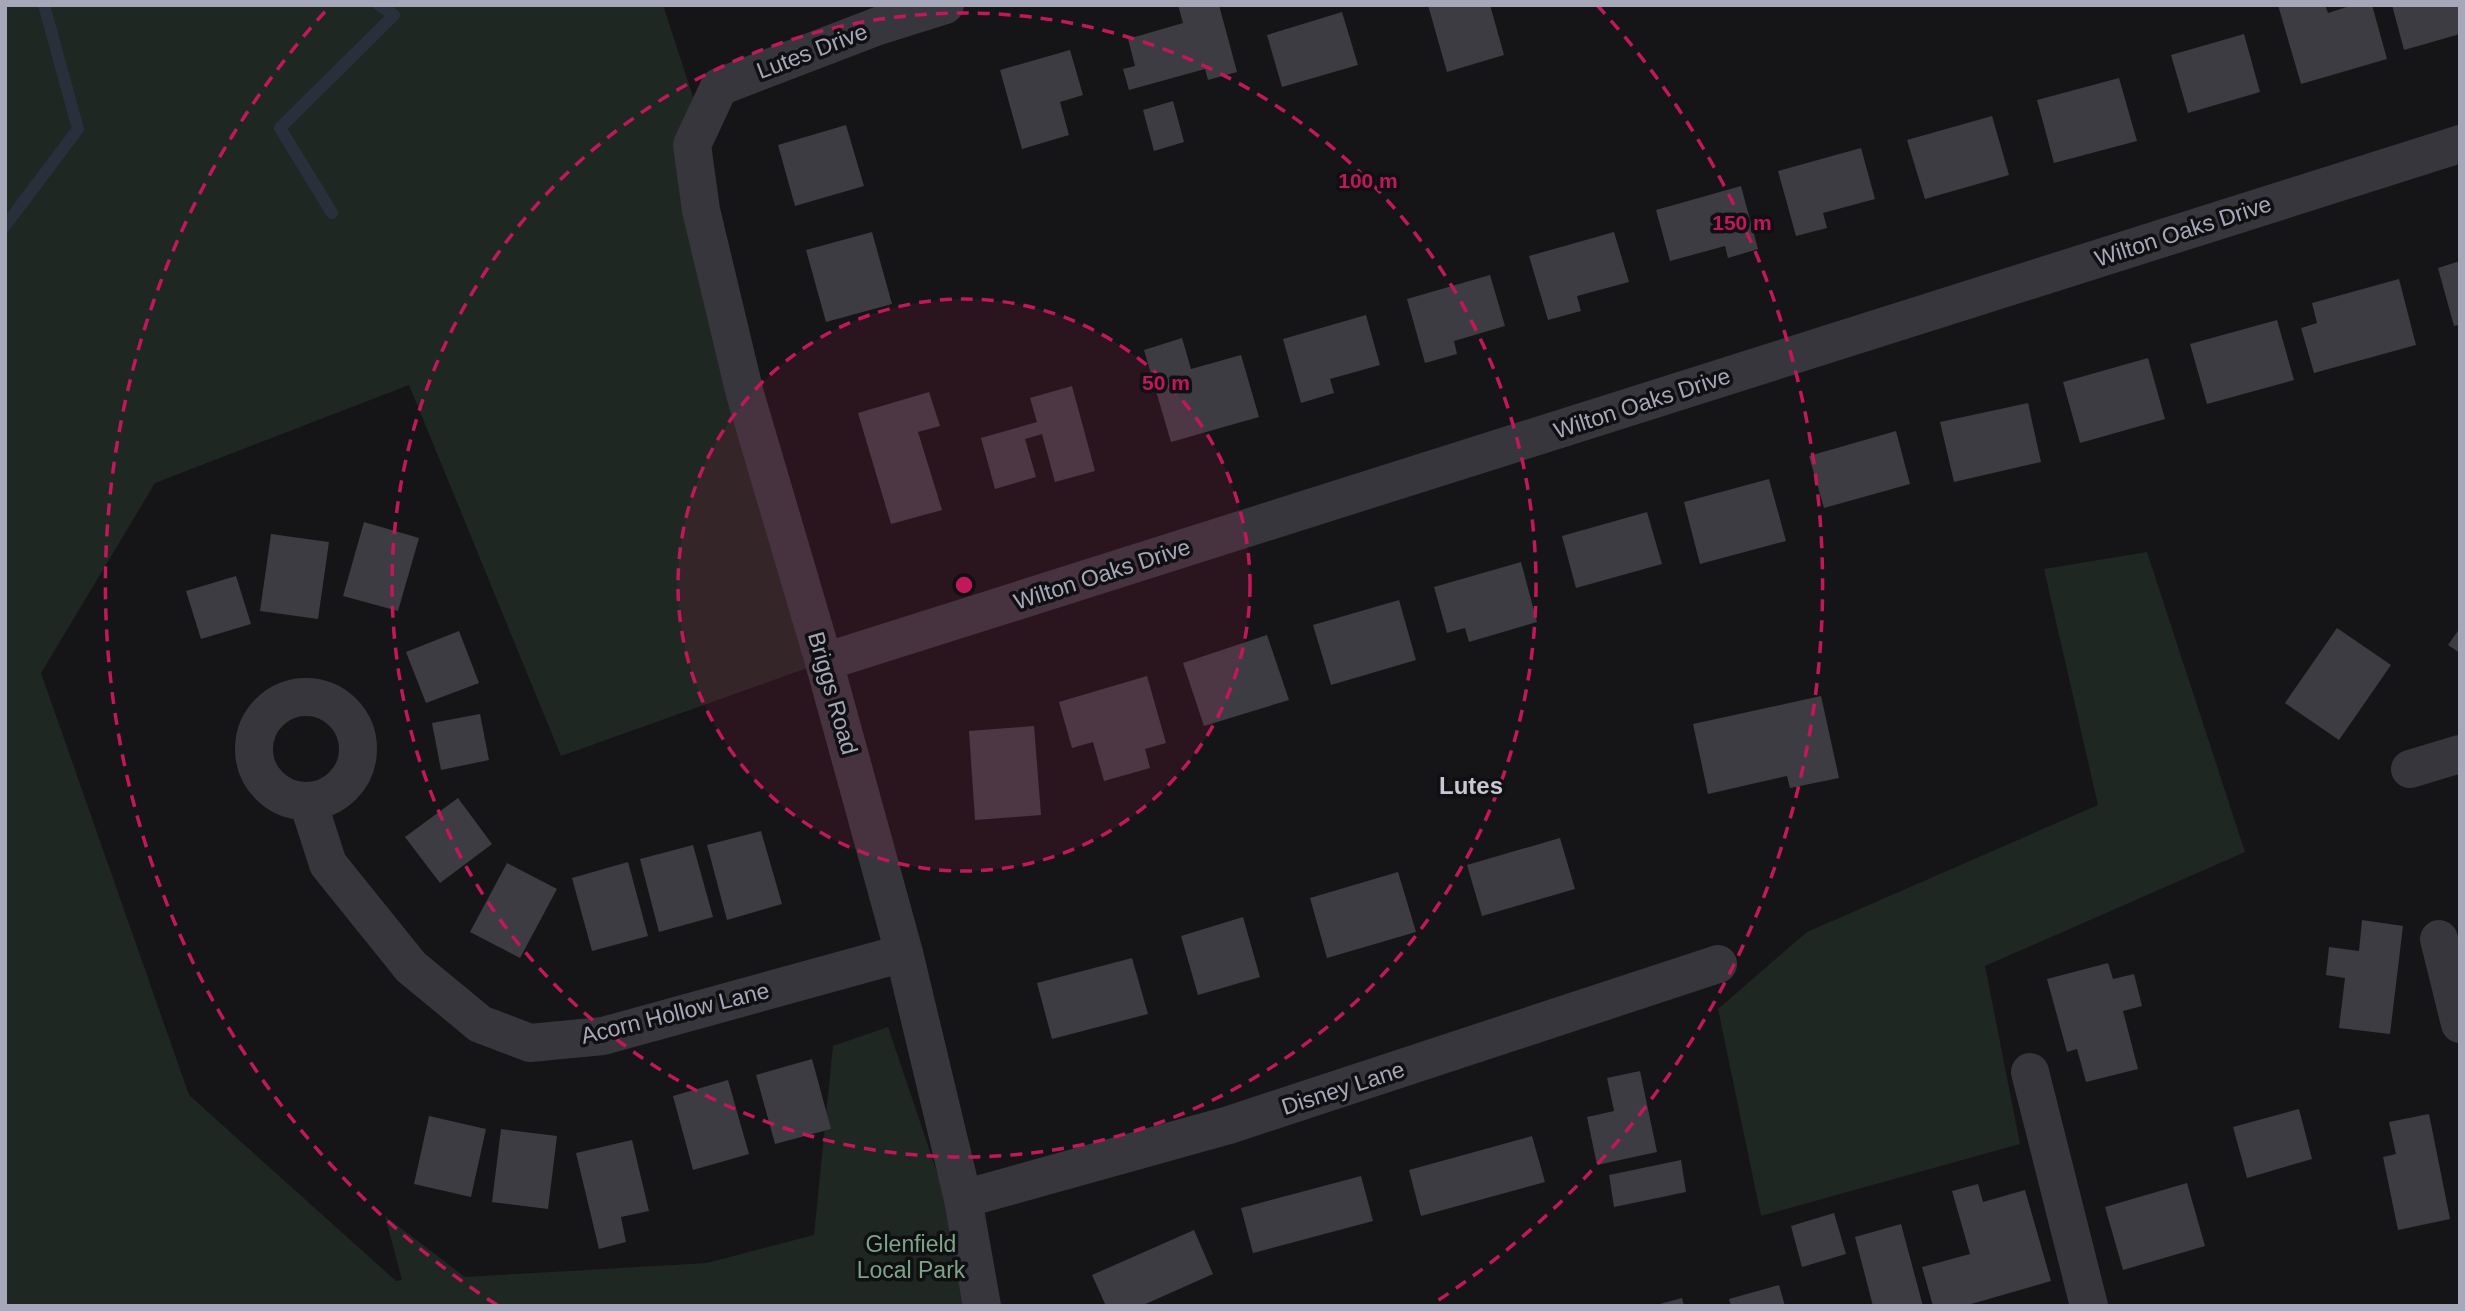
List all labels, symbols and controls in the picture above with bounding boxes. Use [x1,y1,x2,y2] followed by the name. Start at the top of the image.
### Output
[753,18,871,84] street label: Lutes Drive
[1338,169,1398,192] text: 100 m
[2091,190,2275,272] street label: Wilton Oaks Drive
[1712,211,1772,234] text: 150 m
[1550,362,1734,444] street label: Wilton Oaks Drive
[1142,371,1190,394] text: 50 m
[1010,533,1194,615] street label: Wilton Oaks Drive
[952,573,976,597] centre of rings
[803,629,863,757] street label: Briggs Road
[1439,772,1503,799] district label: Lutes
[578,977,772,1049] street label: Acorn Hollow Lane
[1278,1056,1408,1120] street label: Disney Lane
[857,1231,966,1283] park label: Glenfield Local Park

